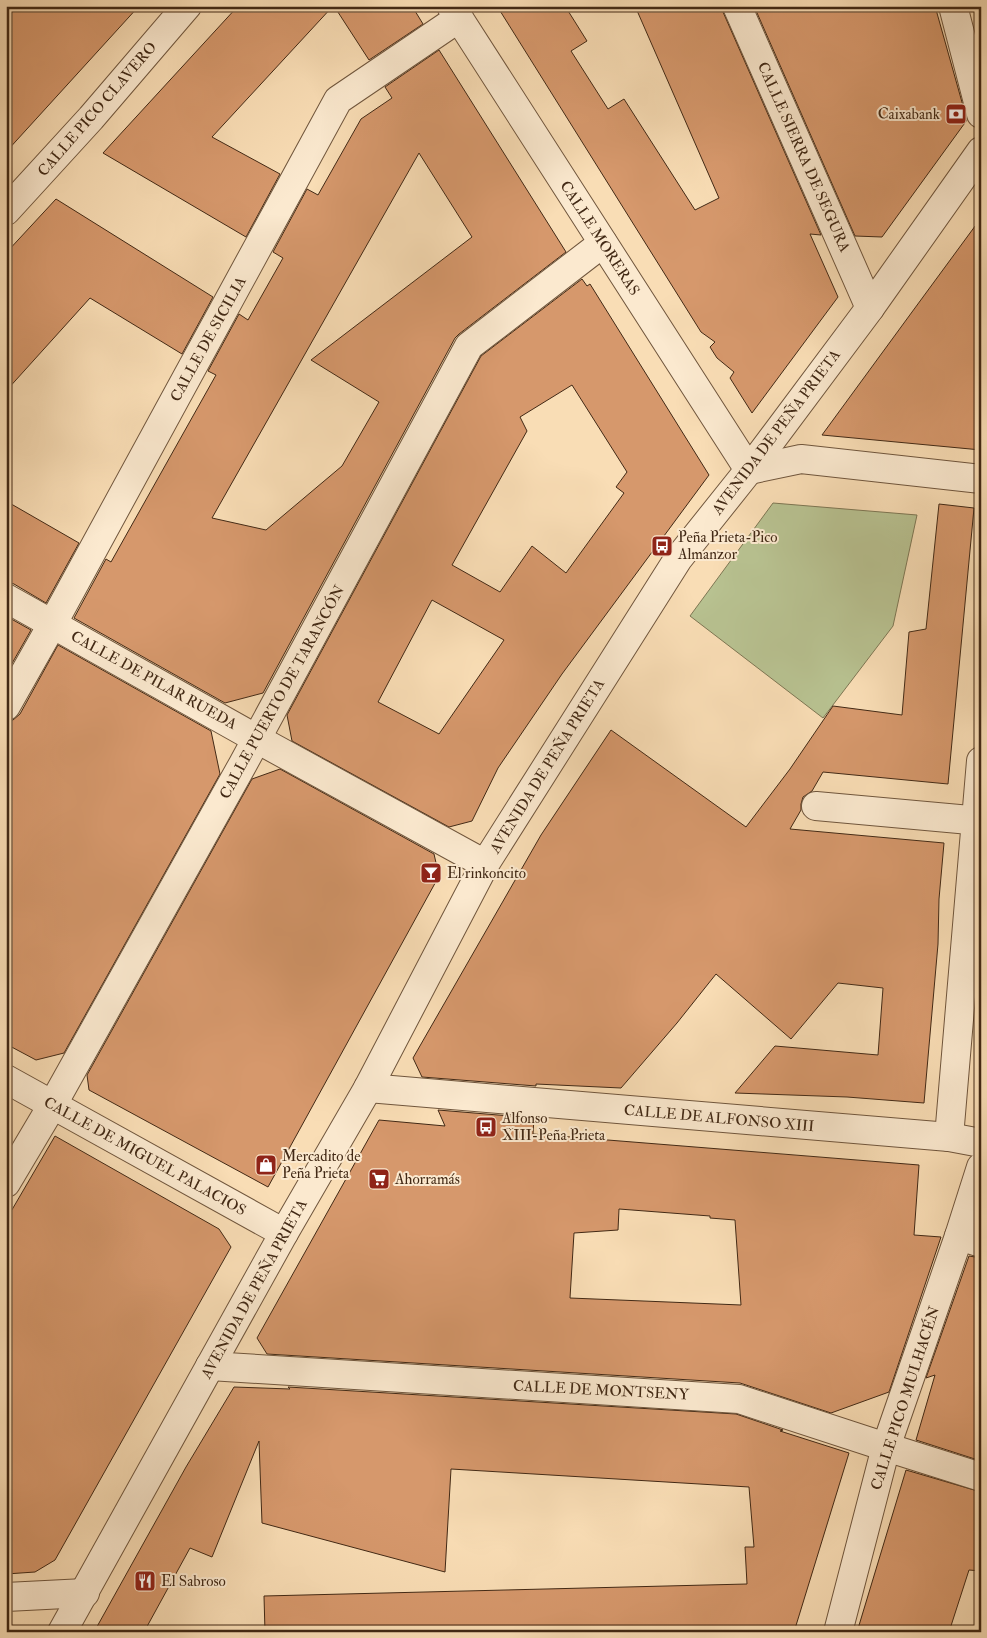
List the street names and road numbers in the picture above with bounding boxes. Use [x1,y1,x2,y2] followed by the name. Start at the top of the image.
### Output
[34,38,161,181] street label: CALLE PICO CLAVERO
[753,59,854,256] street label: CALLE SIERRA DE SEGURA
[555,177,644,299] street label: CALLE MORERAS
[166,273,251,405] street label: CALLE DE SICILIA
[707,345,845,520] street label: AVENIDA DE PEÑA PRIETA
[214,581,350,802] street label: CALLE PUERTO DE TARANCÓN
[67,627,240,734] street label: CALLE DE PILAR RUEDA
[484,675,609,858] street label: AVENIDA DE PEÑA PRIETA
[40,1093,249,1220] street label: CALLE DE MIGUEL PALACIOS
[623,1101,815,1136] street label: CALLE DE ALFONSO XIII
[196,1195,312,1383] street label: AVENIDA DE PEÑA PRIETA
[865,1303,944,1492] street label: CALLE PICO MULHACÉN
[512,1376,690,1405] street label: CALLE DE MONTSENY

